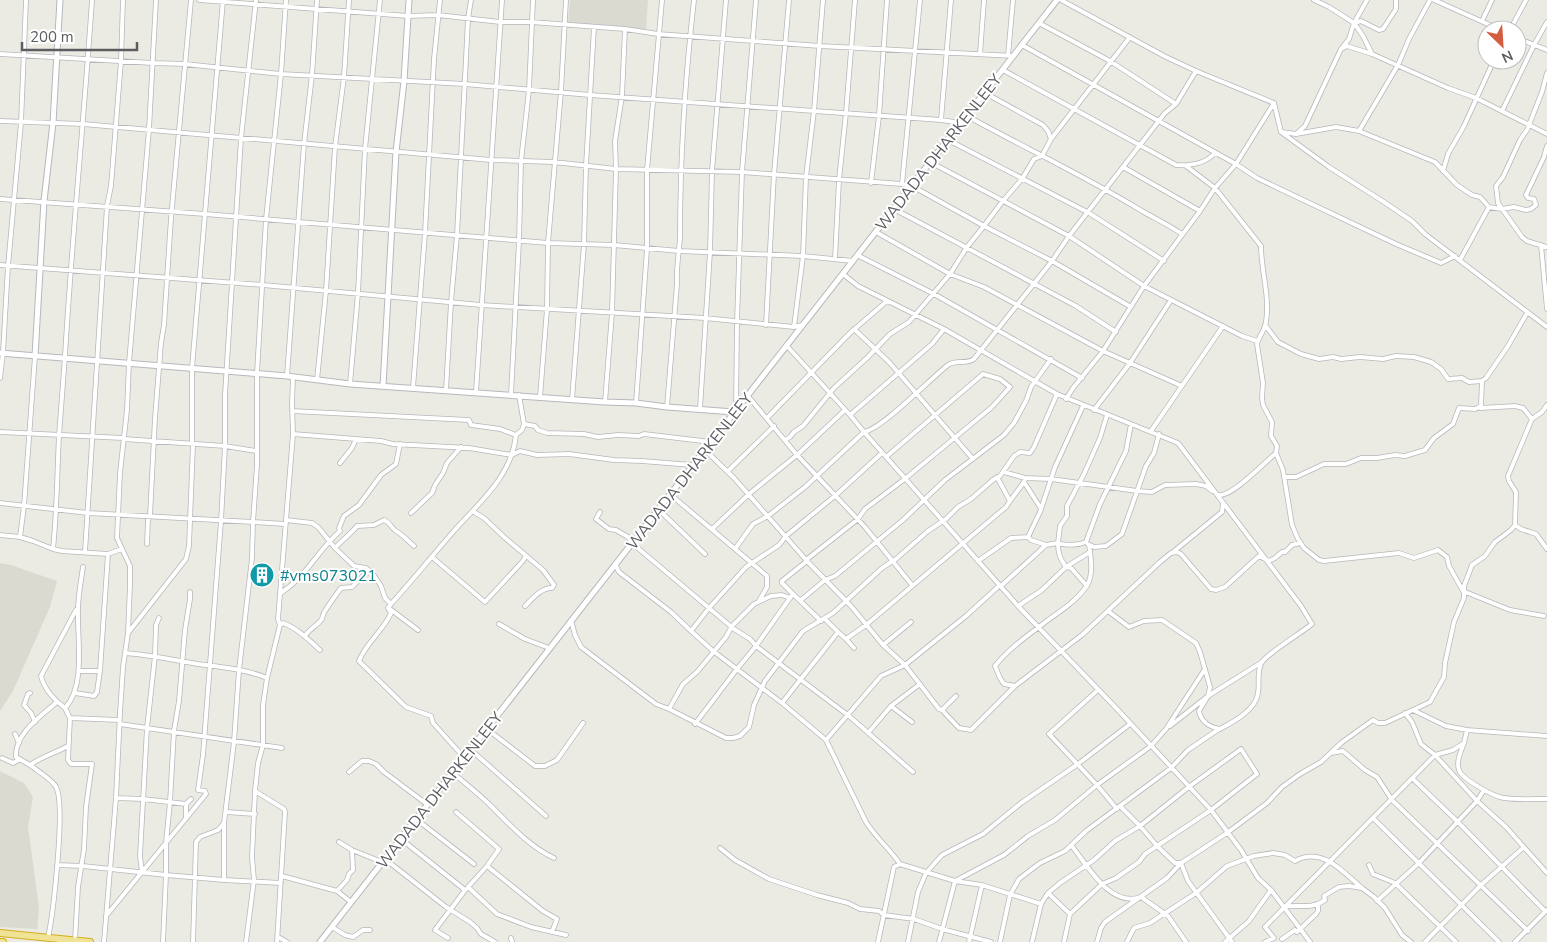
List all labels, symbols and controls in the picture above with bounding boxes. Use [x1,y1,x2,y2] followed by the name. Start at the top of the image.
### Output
[22,20,138,52] scale bar
[1477,20,1527,70] north arrow
[30,27,74,47] text: 200 m
[1499,46,1516,67] text: N
[871,69,1007,236] street label: WADADA DHARKENLEEY
[622,388,758,555] street label: WADADA DHARKENLEEY
[249,562,275,588] building icon: #vms073021
[280,565,377,587] place label: #vms073021
[372,707,508,874] street label: WADADA DHARKENLEEY

